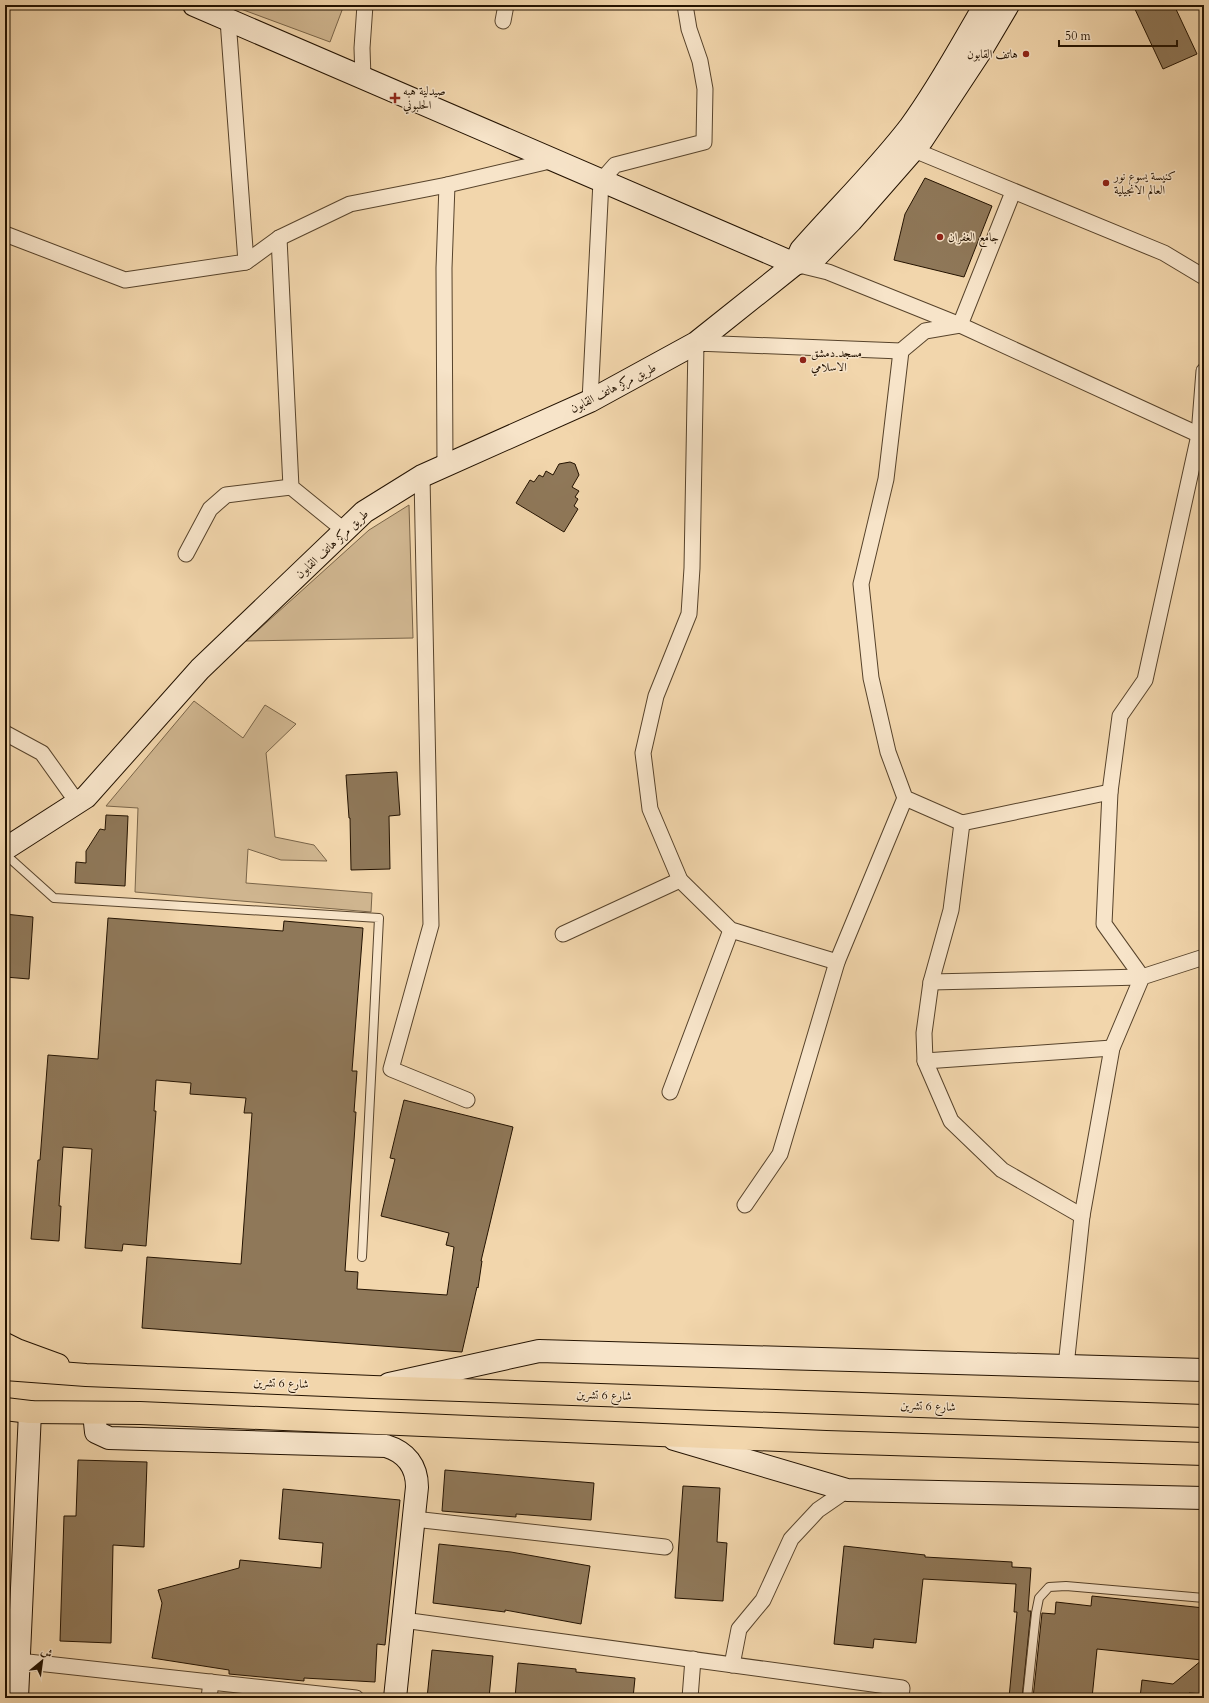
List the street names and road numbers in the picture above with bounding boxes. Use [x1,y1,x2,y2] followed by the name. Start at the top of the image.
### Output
[567,359,659,418] street label: طريق مركز هاتف القابون
[292,506,373,583] street label: طريق مركز هاتف القابون
[253,1374,309,1395] street label: شارع 6 تشرين
[576,1386,632,1407] street label: شارع 6 تشرين
[900,1397,956,1418] street label: شارع 6 تشرين

